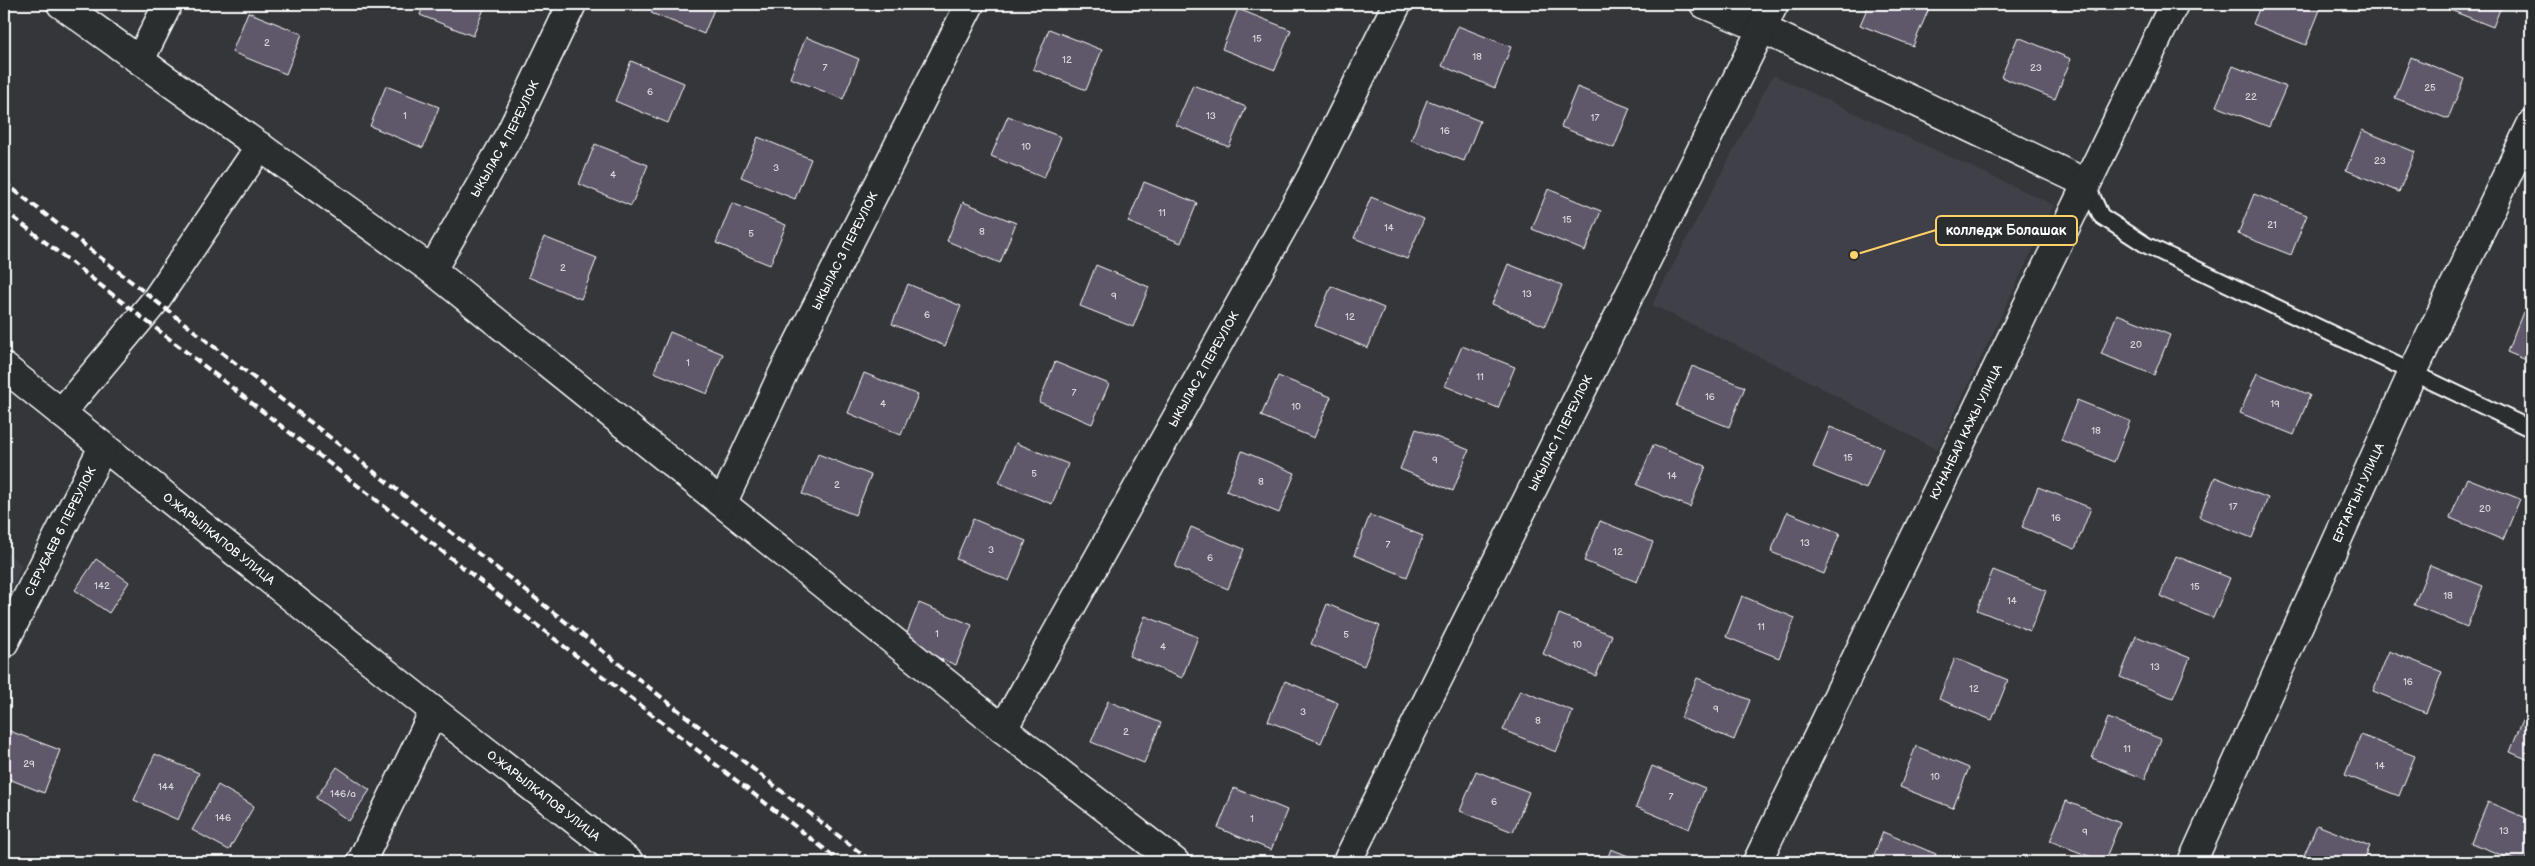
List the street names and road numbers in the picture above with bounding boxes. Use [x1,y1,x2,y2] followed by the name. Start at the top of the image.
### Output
[468,78,542,200] street label: ЫКЫЛАС 4 ПЕРЕУЛОК
[809,189,881,313] street label: ЫКЫЛАС 3 ПЕРЕУЛОК
[1166,309,1242,430] street label: ЫКЫЛАС 2 ПЕРЕУЛОК
[1927,361,2006,502] street label: КУНАНБАЙ КАЖЫ УЛИЦА
[1525,372,1596,494] street label: ЫКЫЛАС 1 ПЕРЕУЛОК
[2330,440,2388,545] street label: ЕРТАРГЫН УЛИЦА
[22,464,99,598] street label: С.ЕРУБАЕВ 6 ПЕРЕУЛОК
[160,489,278,589] street label: О.ЖАРЫЛКАПОВ УЛИЦА
[484,747,604,845] street label: О.ЖАРЫЛКАПОВ УЛИЦА

